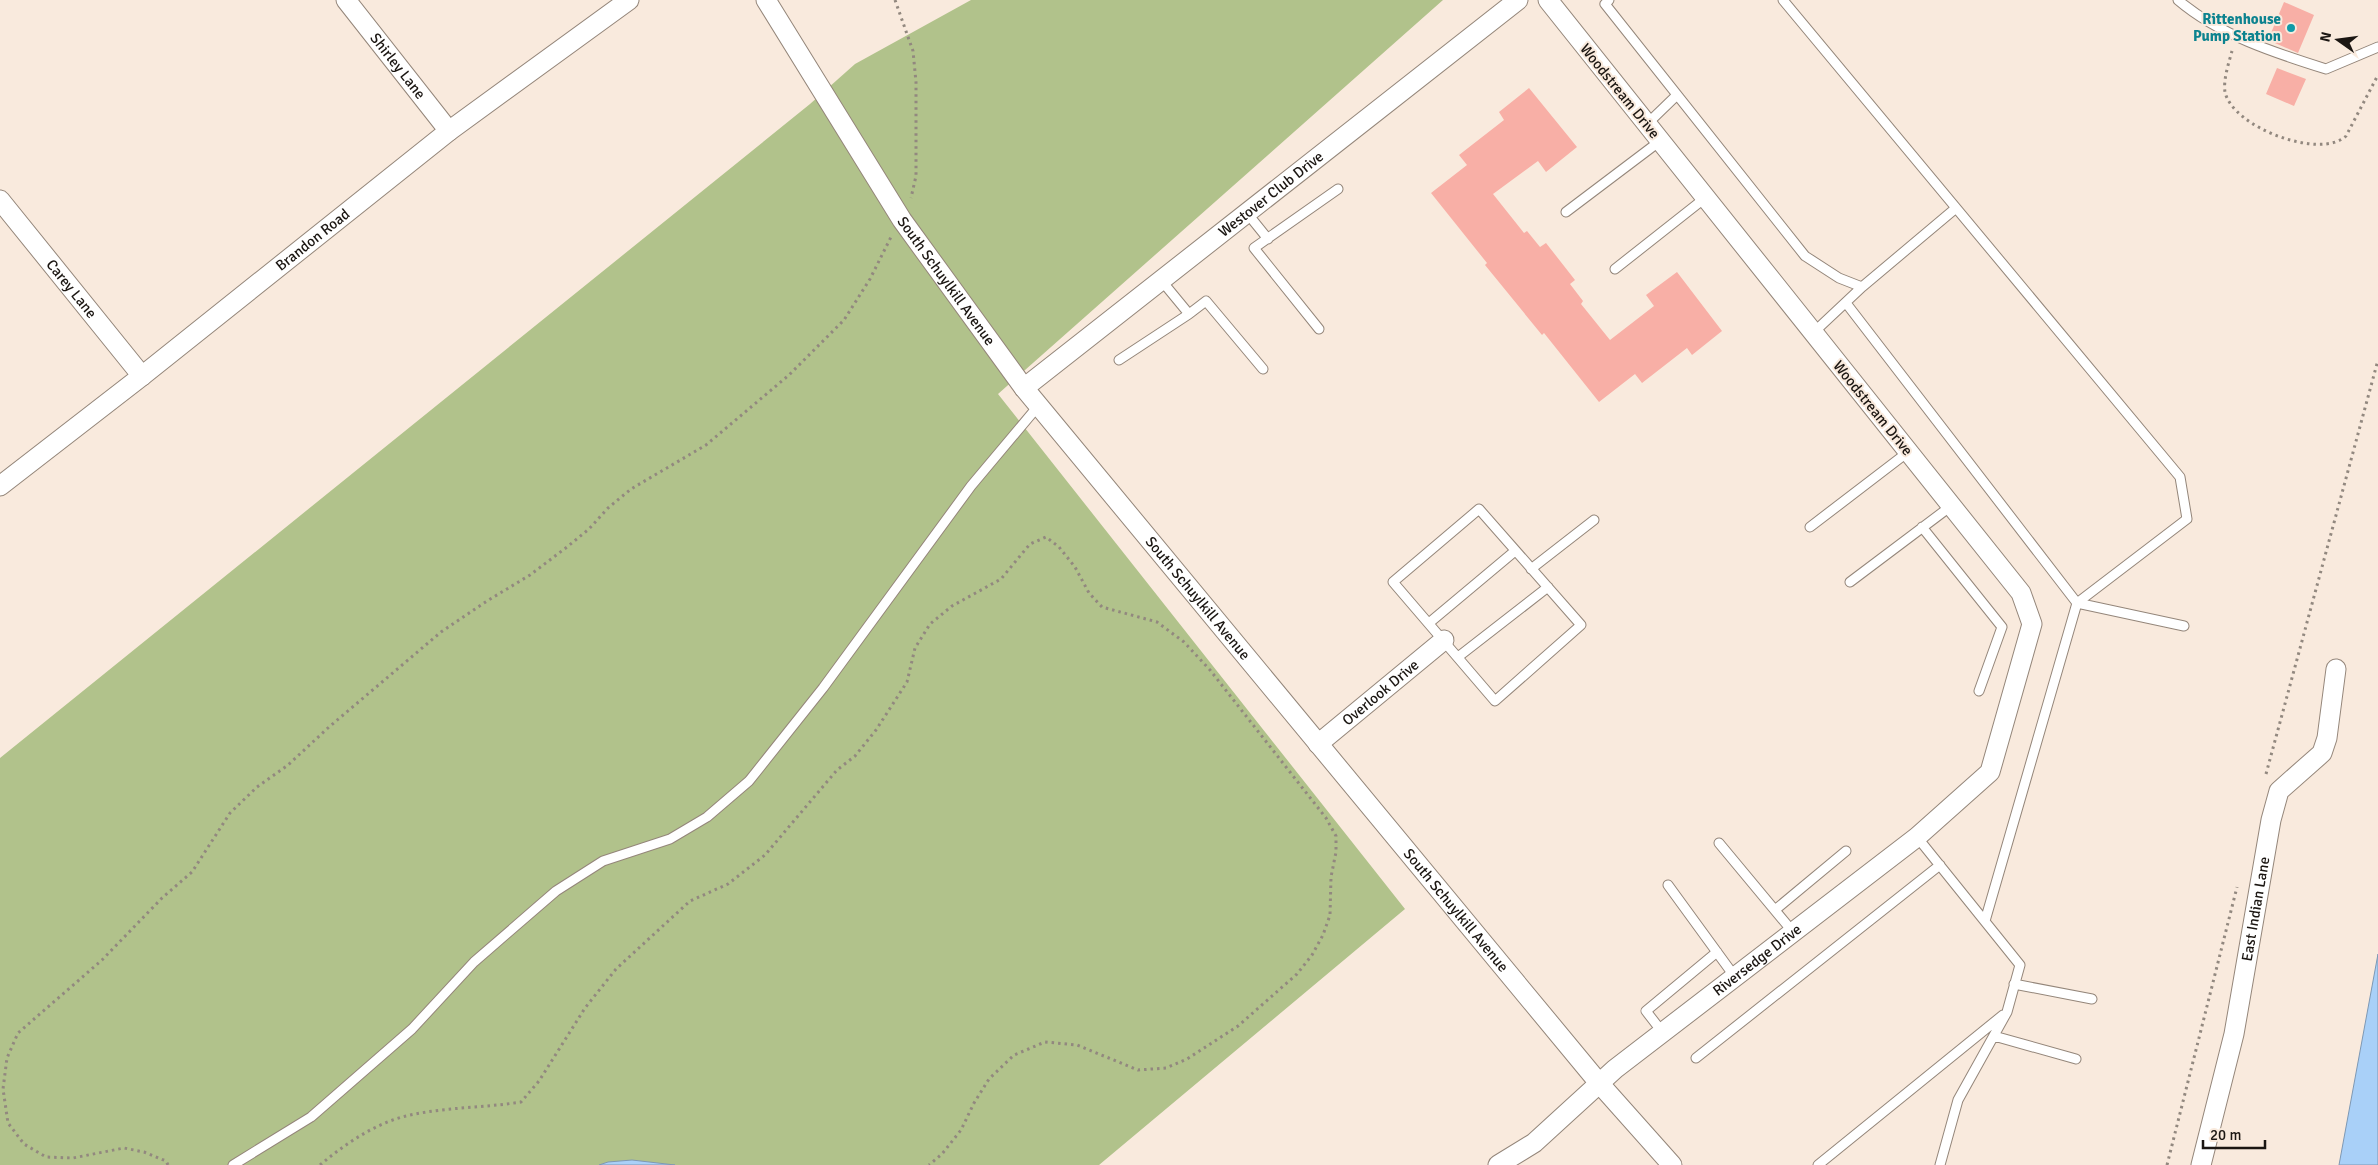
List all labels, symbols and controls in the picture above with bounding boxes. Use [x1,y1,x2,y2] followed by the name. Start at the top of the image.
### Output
[2193,10,2281,45] place label: Rittenhouse Pump Station
[2313,15,2363,65] north arrow
[2285,22,2297,34] marker: Rittenhouse Pump Station
[366,29,429,103] street label: Shirley Lane
[2316,30,2335,44] text: N
[1576,40,1664,142] street label: Woodstream Drive
[1215,147,1327,241] street label: Westover Club Drive
[272,205,353,275] street label: Brandon Road
[894,213,999,349] street label: South Schuylkill Avenue
[42,256,101,322] street label: Carey Lane
[1829,357,1917,459] street label: Woodstream Drive
[1142,533,1254,664] street label: South Schuylkill Avenue
[1339,656,1422,729] street label: Overlook Drive
[1400,845,1512,976] street label: South Schuylkill Avenue
[2238,855,2274,963] street label: East Indian Lane
[1709,920,1805,1000] street label: Riversedge Drive
[2203,1118,2266,1150] scale bar
[2210,1126,2241,1144] text: 20 m

